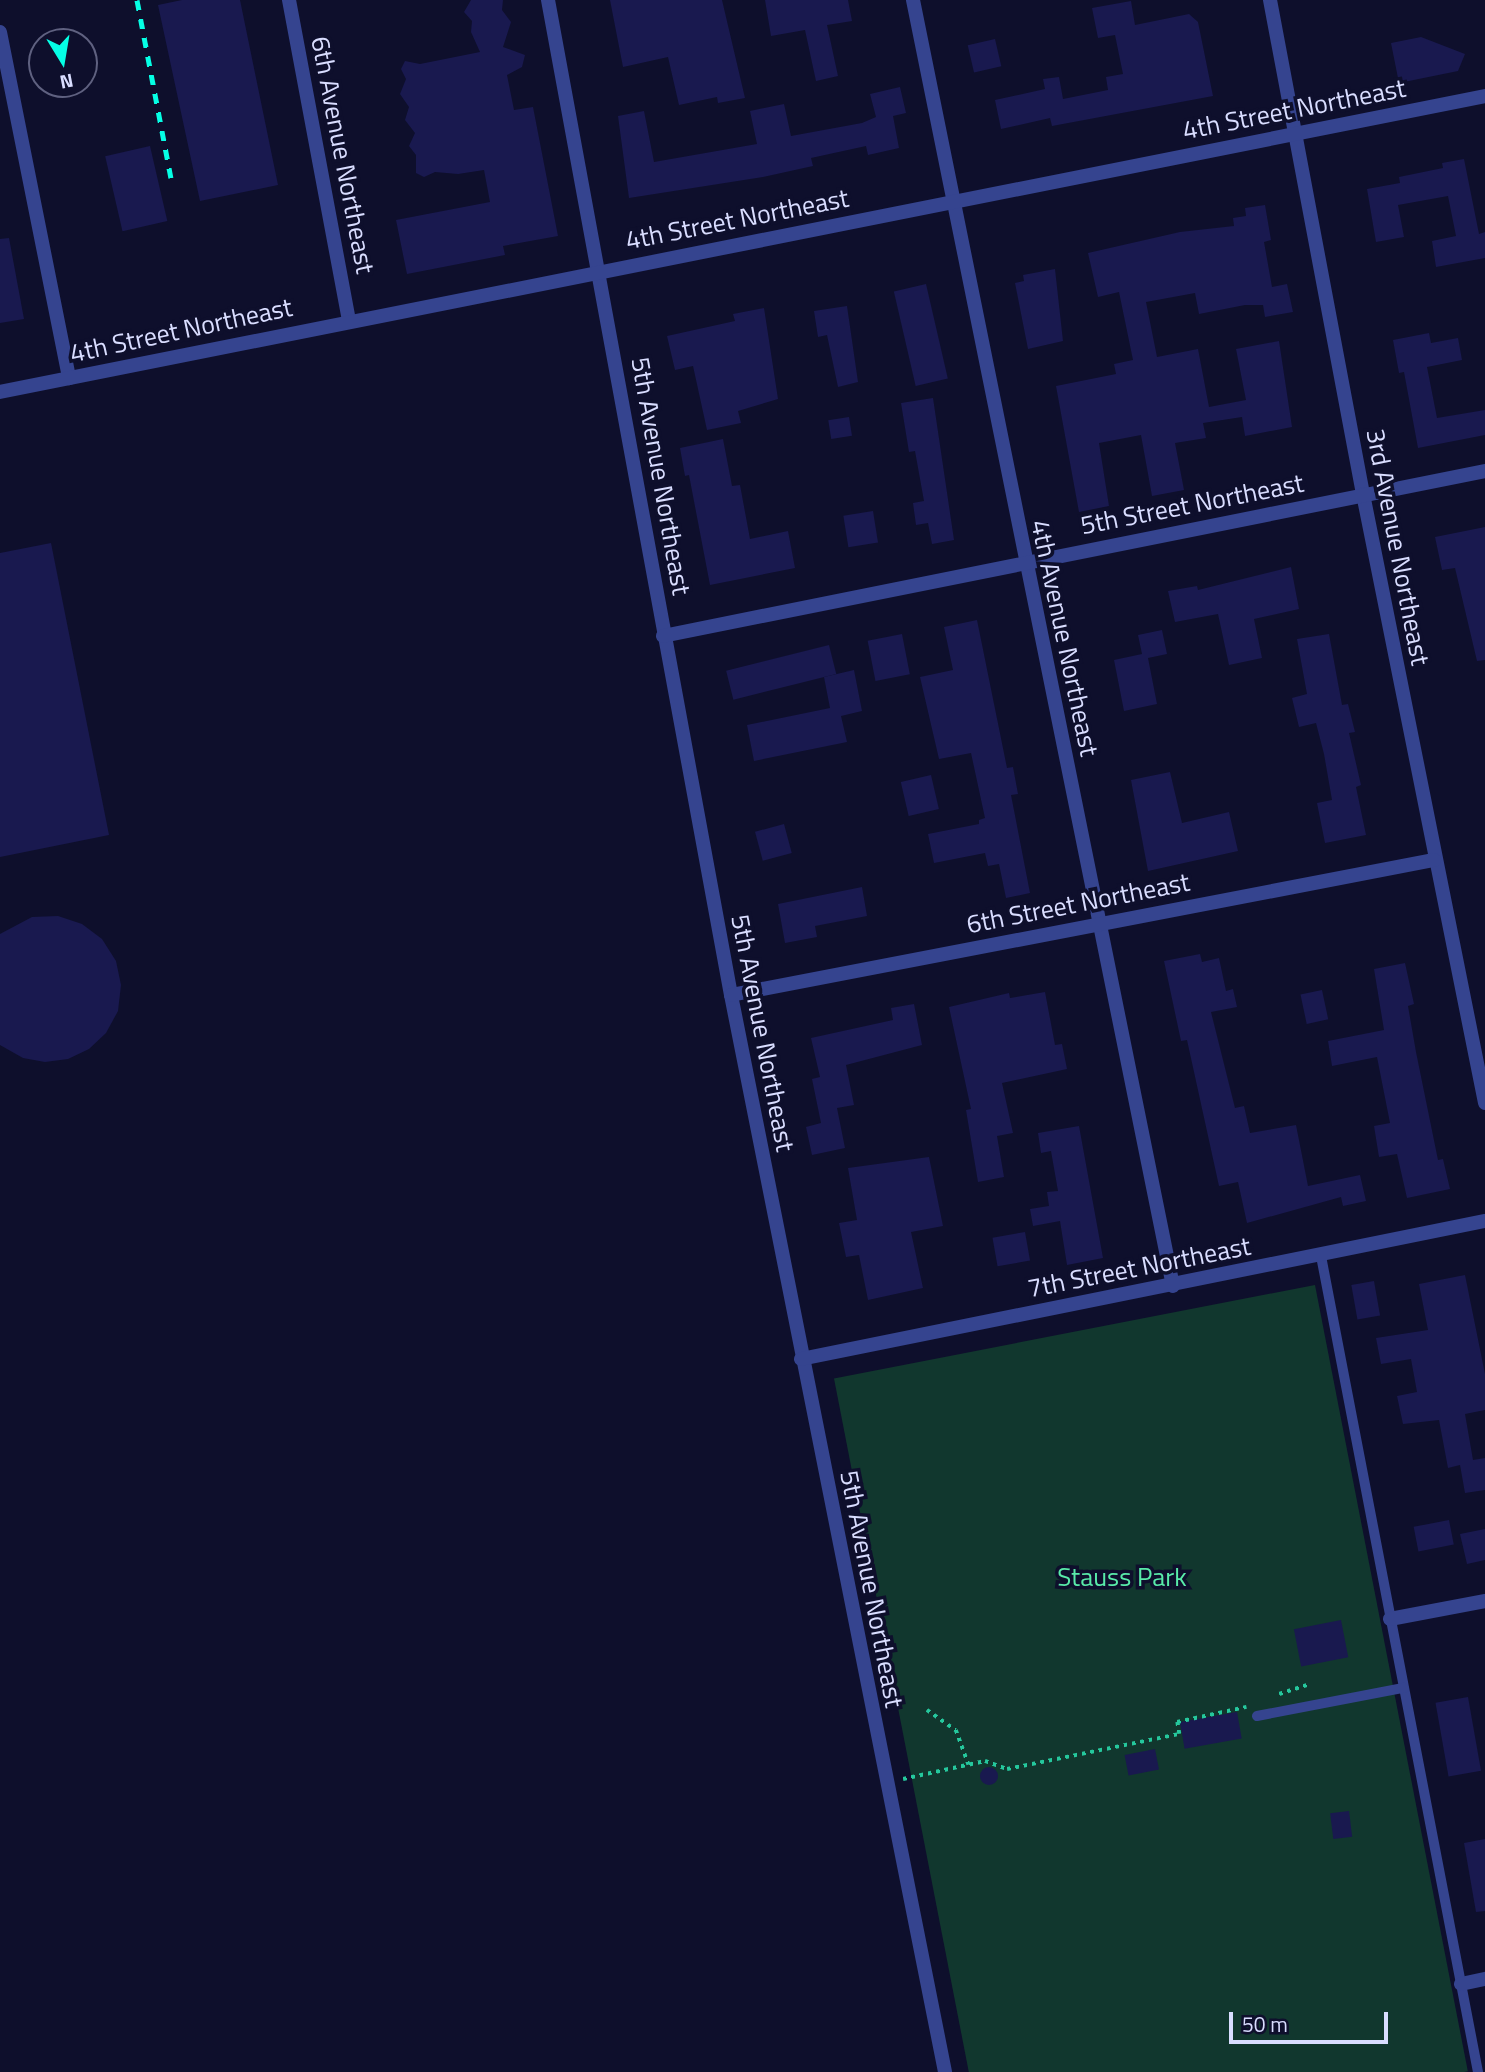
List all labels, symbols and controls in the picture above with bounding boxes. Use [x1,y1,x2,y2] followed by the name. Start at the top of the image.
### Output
[28,28,98,98] north arrow
[305,34,381,276] street label: 6th Avenue Northeast
[57,67,76,98] text: N
[1180,72,1408,146] street label: 4th Street Northeast
[623,182,851,256] street label: 4th Street Northeast
[67,291,295,369] street label: 4th Street Northeast
[625,355,697,597] street label: 5th Avenue Northeast
[1360,426,1436,668] street label: 3rd Avenue Northeast
[1078,467,1306,541] street label: 5th Street Northeast
[1025,517,1105,759] street label: 4th Avenue Northeast
[964,866,1192,940] street label: 6th Street Northeast
[725,912,801,1154] street label: 5th Avenue Northeast
[1025,1230,1253,1304] street label: 7th Street Northeast
[834,1468,910,1710] street label: 5th Avenue Northeast
[1057,1561,1187,1593] park label: Stauss Park
[1233,1998,1392,2042] scale bar
[1242,2008,1288,2040] text: 50 m

